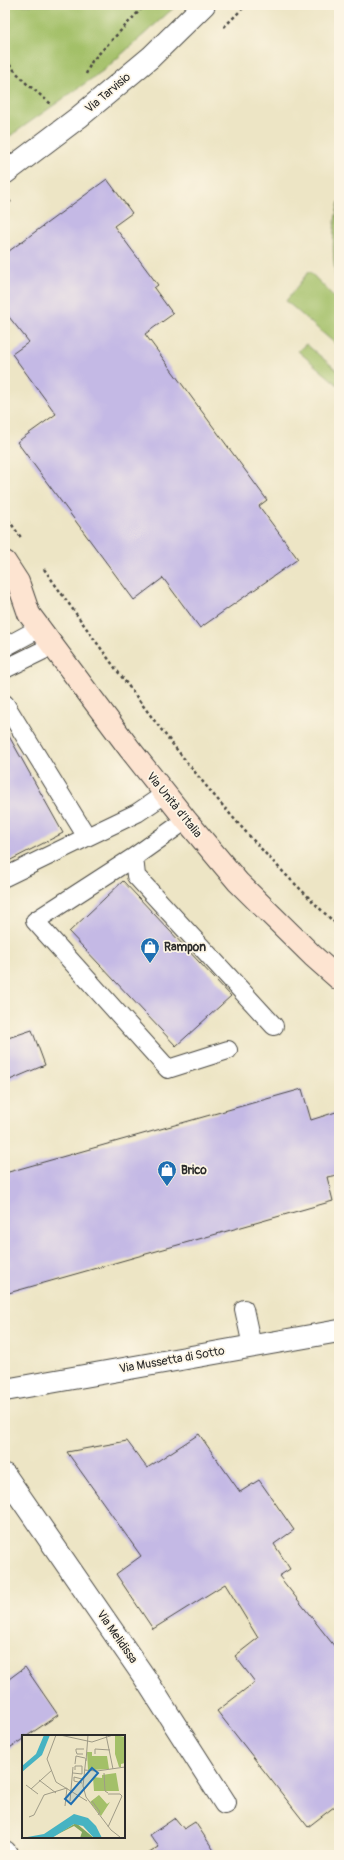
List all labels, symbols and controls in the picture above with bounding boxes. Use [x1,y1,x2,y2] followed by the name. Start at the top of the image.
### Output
[82,69,134,116] street label: Via Tarvisio
[143,769,205,841] street label: Via Unità d'Italia
[139,936,161,964] shop icon: Rampon
[164,940,206,955] place label: Rampon
[156,1159,178,1187] shop icon: Brico
[181,1163,207,1178] place label: Brico
[118,1343,226,1377] street label: Via Mussetta di Sotto
[93,1608,141,1667] street label: Via Melidissa
[22,1735,125,1838] inset map

